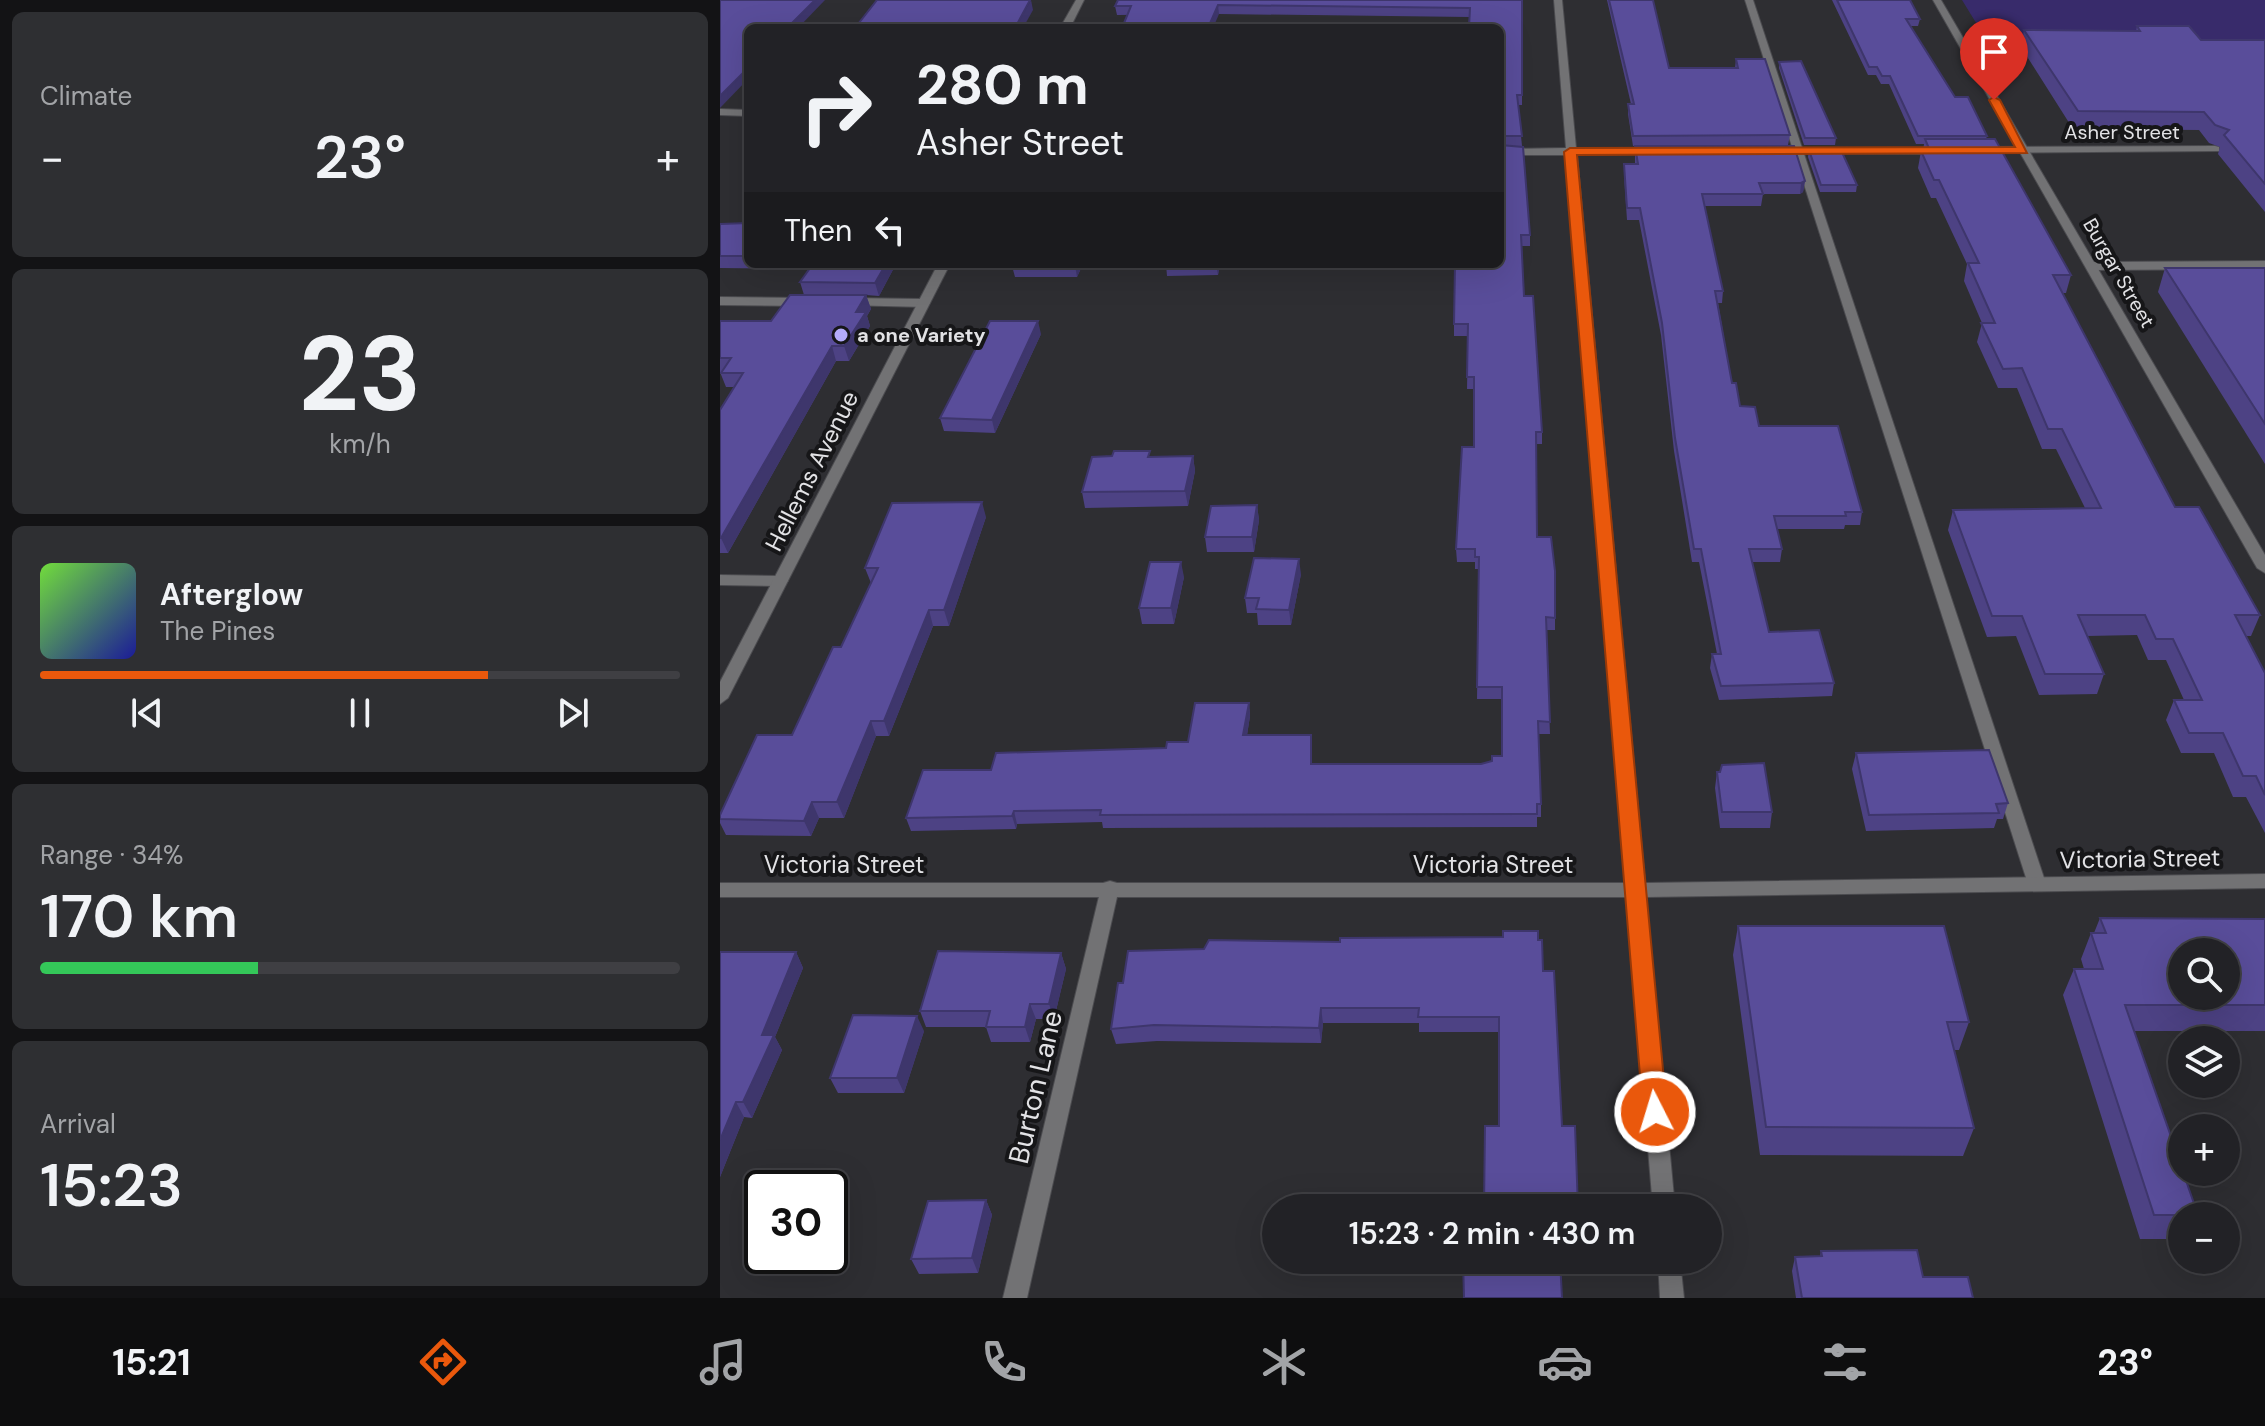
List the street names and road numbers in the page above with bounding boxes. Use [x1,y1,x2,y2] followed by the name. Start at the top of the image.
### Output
[2064,119,2180,145] street label: Asher Street
[2077,214,2161,333] street label: Burgar Street
[758,385,865,556] street label: Hellems Avenue
[2059,842,2221,875] street label: Victoria Street
[764,849,924,880] street label: Victoria Street
[1413,849,1573,880] street label: Victoria Street
[1000,1007,1071,1167] street label: Burton Lane

